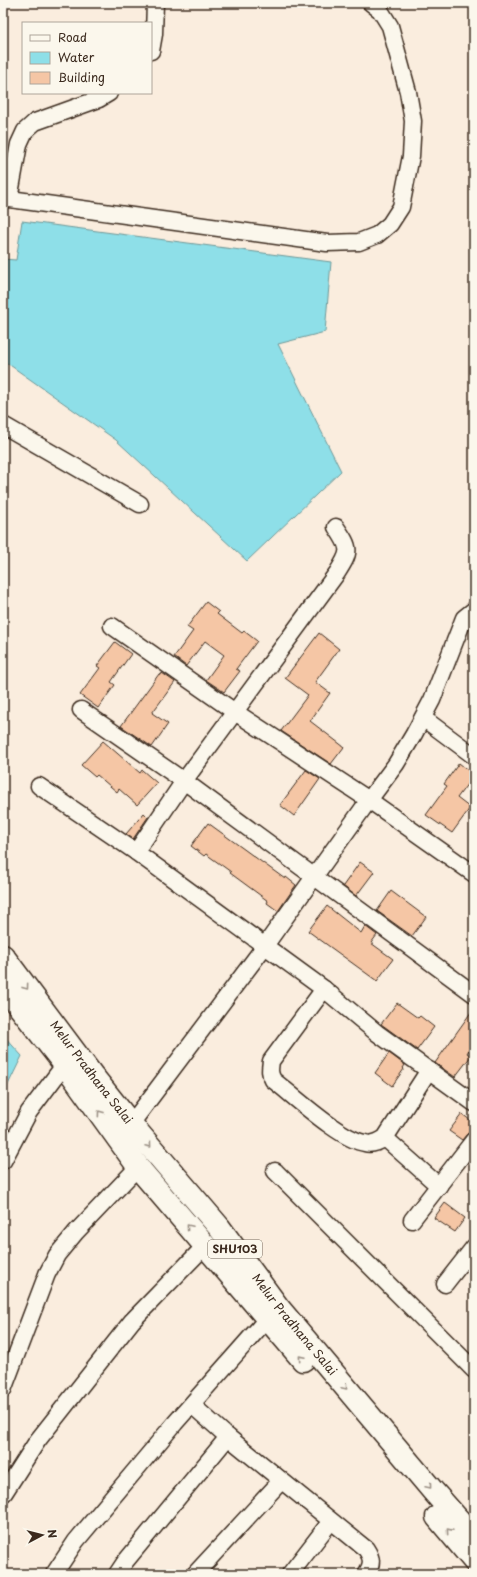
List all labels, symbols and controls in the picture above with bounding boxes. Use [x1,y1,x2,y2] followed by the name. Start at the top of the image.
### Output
[22,22,152,94] legend
[58,28,87,46] text: Road
[58,48,95,66] text: Water
[58,68,105,86] text: Building
[21,983,29,990] one-way arrow
[46,1016,138,1127] street label: Melur Pradhana Salai
[98,1111,105,1118] one-way arrow
[144,1140,151,1148] one-way arrow
[186,1224,193,1232] one-way arrow
[208,1240,262,1258] road number: SHU103
[248,1269,342,1379] street label: Melur Pradhana Salai
[298,1355,305,1362] one-way arrow
[341,1382,348,1390] one-way arrow
[425,1482,432,1489] one-way arrow
[22,1515,62,1555] north arrow
[43,1528,61,1539] text: N
[446,1528,453,1536] one-way arrow

